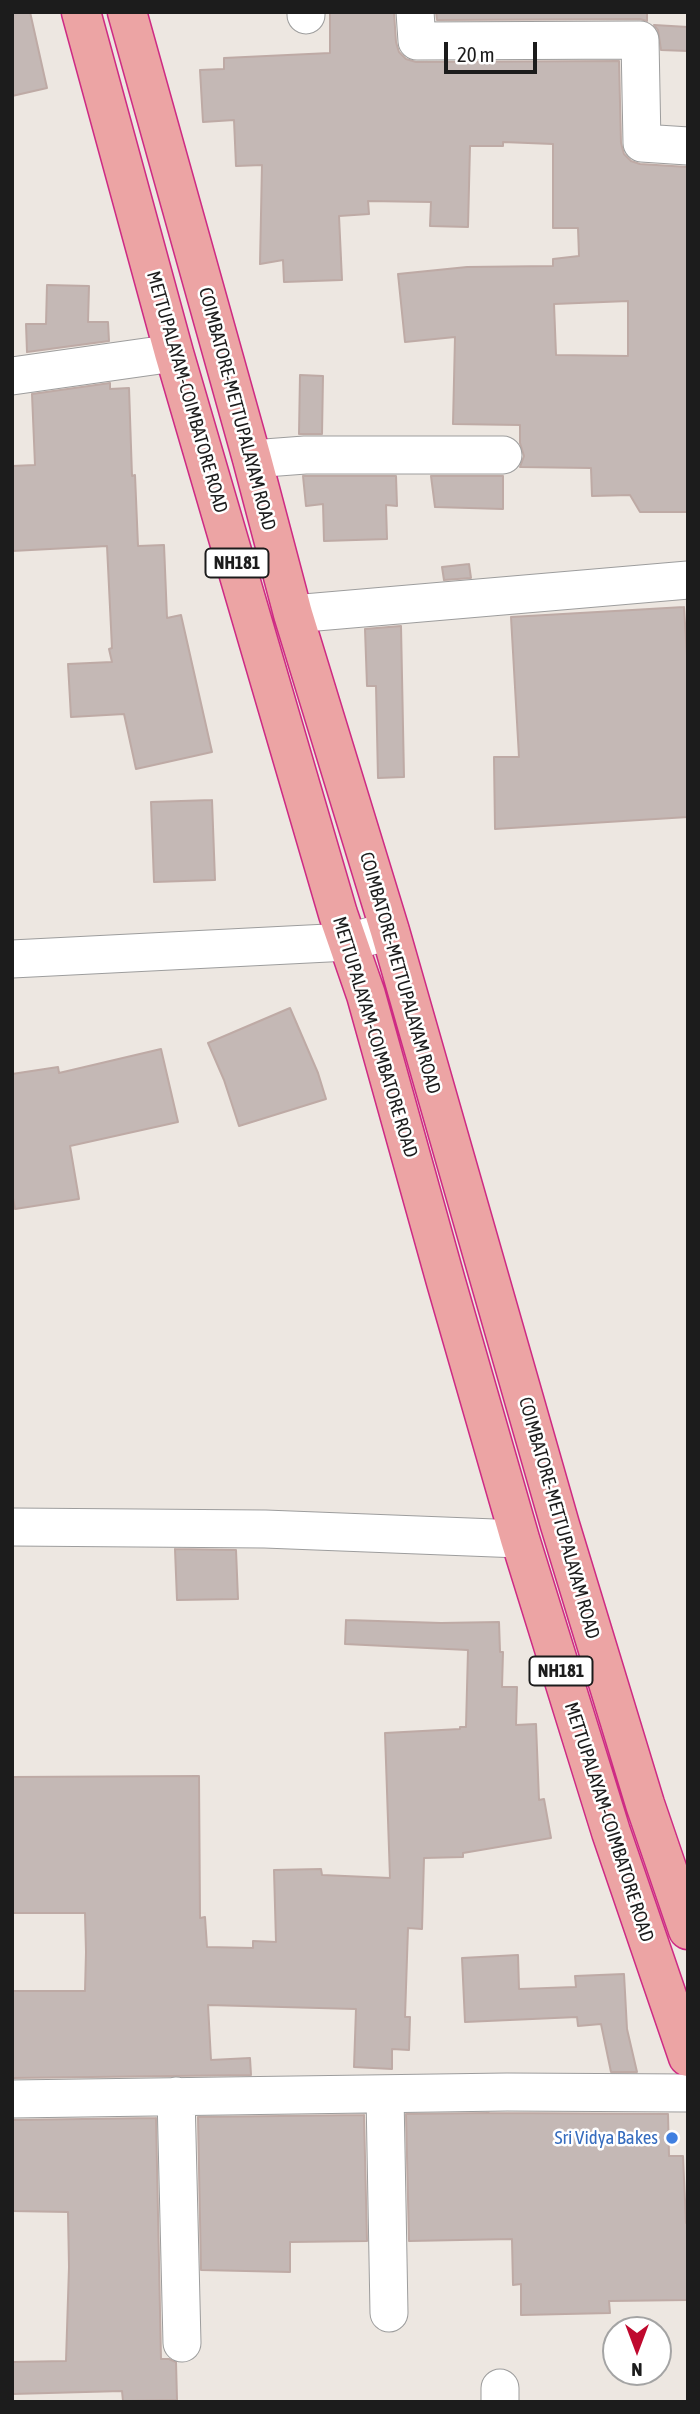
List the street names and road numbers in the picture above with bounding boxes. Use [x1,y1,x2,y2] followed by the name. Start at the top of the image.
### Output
[142,268,232,516] street label: METTUPALAYAM-COIMBATORE ROAD
[194,285,280,533] street label: COIMBATORE-METTUPALAYAM ROAD
[205,548,268,578] road number: NH181
[355,849,445,1097] street label: COIMBATORE-METTUPALAYAM ROAD
[327,914,423,1160] street label: METTUPALAYAM-COIMBATORE ROAD
[514,1394,604,1642] street label: COIMBATORE-METTUPALAYAM ROAD
[530,1656,592,1686] road number: NH181
[559,1699,659,1945] street label: METTUPALAYAM-COIMBATORE ROAD

